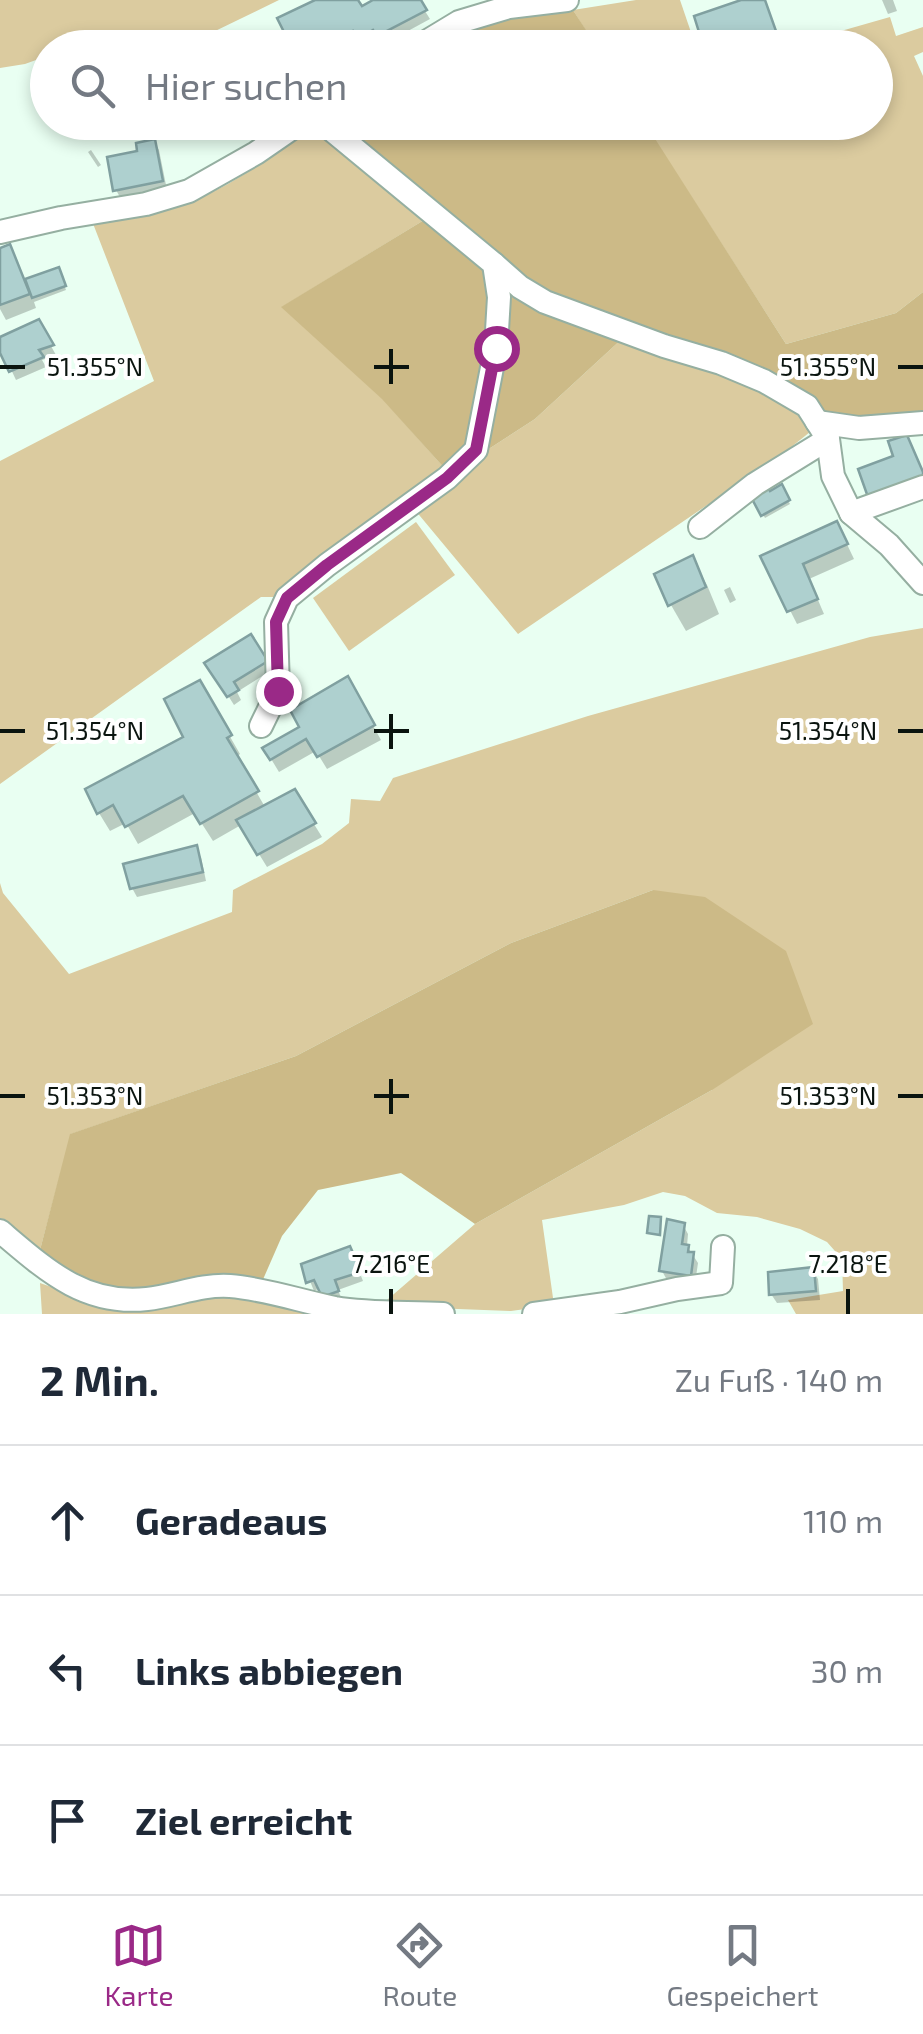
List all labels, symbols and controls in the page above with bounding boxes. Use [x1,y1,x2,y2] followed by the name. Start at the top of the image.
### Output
[30,30,893,140] search box
[65,58,120,113] icon: search
[145,62,347,108] text: Hier suchen
[474,326,520,372] route start
[47,351,143,381] text: 51.355°N
[780,351,876,381] text: 51.355°N
[256,669,302,715] route end
[46,715,144,745] text: 51.354°N
[779,715,877,745] text: 51.354°N
[47,1080,143,1110] text: 51.353°N
[780,1080,876,1110] text: 51.353°N
[352,1248,430,1278] text: 7.216°E
[808,1248,888,1278] text: 7.218°E
[40,1354,159,1404] text: 2 Min.
[675,1360,883,1398] text: Zu Fuß · 140 m
[40,1493,95,1548] icon: ahead
[135,1497,327,1543] text: Geradeaus
[803,1501,883,1539] text: 110 m
[40,1643,95,1698] icon: left
[135,1647,403,1693] text: Links abbiegen
[811,1651,883,1689] text: 30 m
[40,1793,95,1848] icon: arrive
[135,1797,352,1843] text: Ziel erreicht
[105,1918,173,2012] tab: Karte
[383,1918,457,2012] tab: Route
[666,1918,818,2012] tab: Gespeichert

